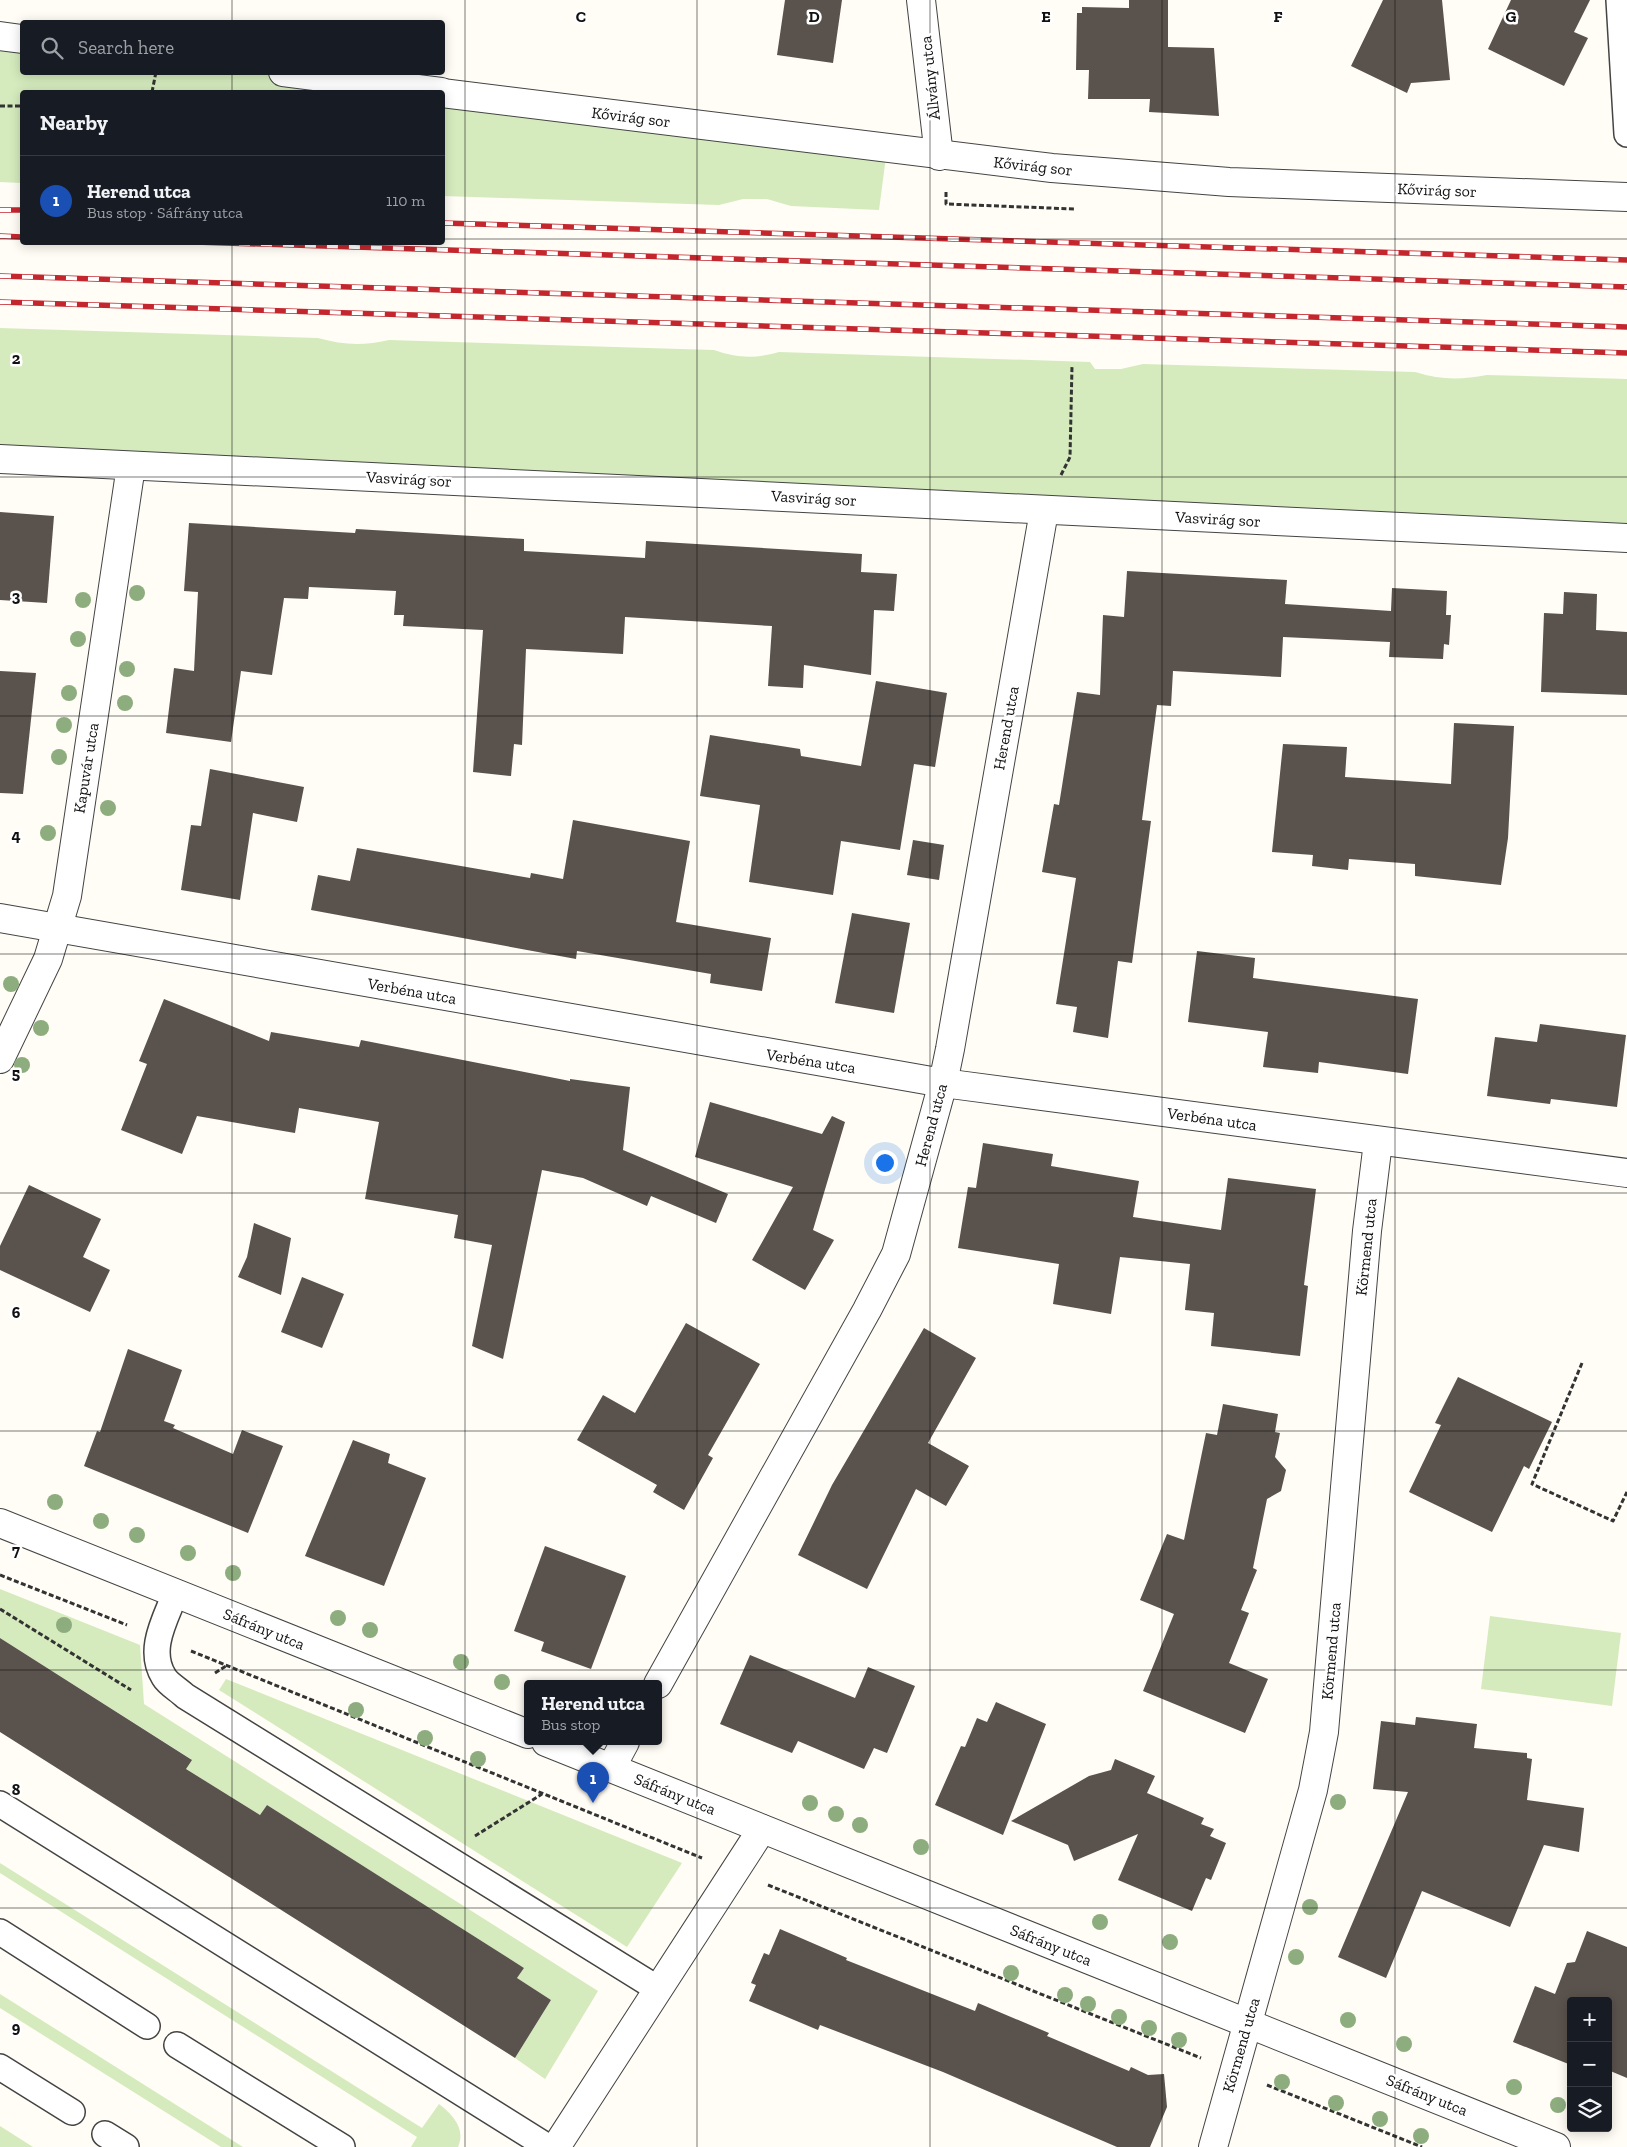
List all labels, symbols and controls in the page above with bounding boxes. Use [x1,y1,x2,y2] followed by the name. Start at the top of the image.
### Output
[576,7,586,26] text: C
[808,7,820,26] text: D
[1041,7,1051,26] text: E
[1273,7,1283,26] text: F
[1506,7,1517,26] text: G
[20,20,445,75] search box
[38,34,66,62] icon: search
[916,35,944,121] street label: Állvány utca
[78,36,174,59] text: Search here
[590,103,672,131] street label: Kővirág sor
[40,110,108,135] text: Nearby
[993,152,1074,180] street label: Kővirág sor
[1397,179,1477,201] street label: Kővirág sor
[87,180,191,203] text: Herend utca
[53,191,59,210] text: 1
[386,191,425,210] text: 110 m
[87,203,243,222] text: Bus stop · Sáfrány utca
[12,349,21,368] text: 2
[365,467,452,491] street label: Vasvirág sor
[770,486,857,510] street label: Vasvirág sor
[1174,507,1261,531] street label: Vasvirág sor
[12,587,21,606] text: 3
[989,684,1023,772] street label: Herend utca
[69,721,103,815] street label: Kapuvár utca
[11,826,21,845] text: 4
[365,974,458,1008] street label: Verbéna utca
[764,1044,857,1077] street label: Verbéna utca
[12,1064,20,1083] text: 5
[911,1081,951,1169] street label: Herend utca
[1165,1103,1258,1135] street label: Verbéna utca
[872,1150,898,1176] your location
[1351,1197,1381,1297] street label: Körmend utca
[12,1303,21,1322] text: 6
[12,1541,20,1560] text: 7
[1317,1601,1345,1701] street label: Körmend utca
[221,1604,308,1654] street label: Sáfrány utca
[524,1680,662,1745] popup
[541,1692,645,1715] text: Herend utca
[541,1715,600,1734] text: Bus stop
[577,1762,609,1803] pin: 1
[632,1769,719,1819] street label: Sáfrány utca
[12,1780,21,1799] text: 8
[1008,1920,1095,1970] street label: Sáfrány utca
[1218,1995,1264,2095] street label: Körmend utca
[1567,1997,1612,2132] map controls
[1567,1997,1612,2042] button: +
[12,2018,21,2037] text: 9
[1567,2042,1612,2087] button: −
[1384,2070,1471,2120] street label: Sáfrány utca
[1567,2087,1612,2132] button: layers

